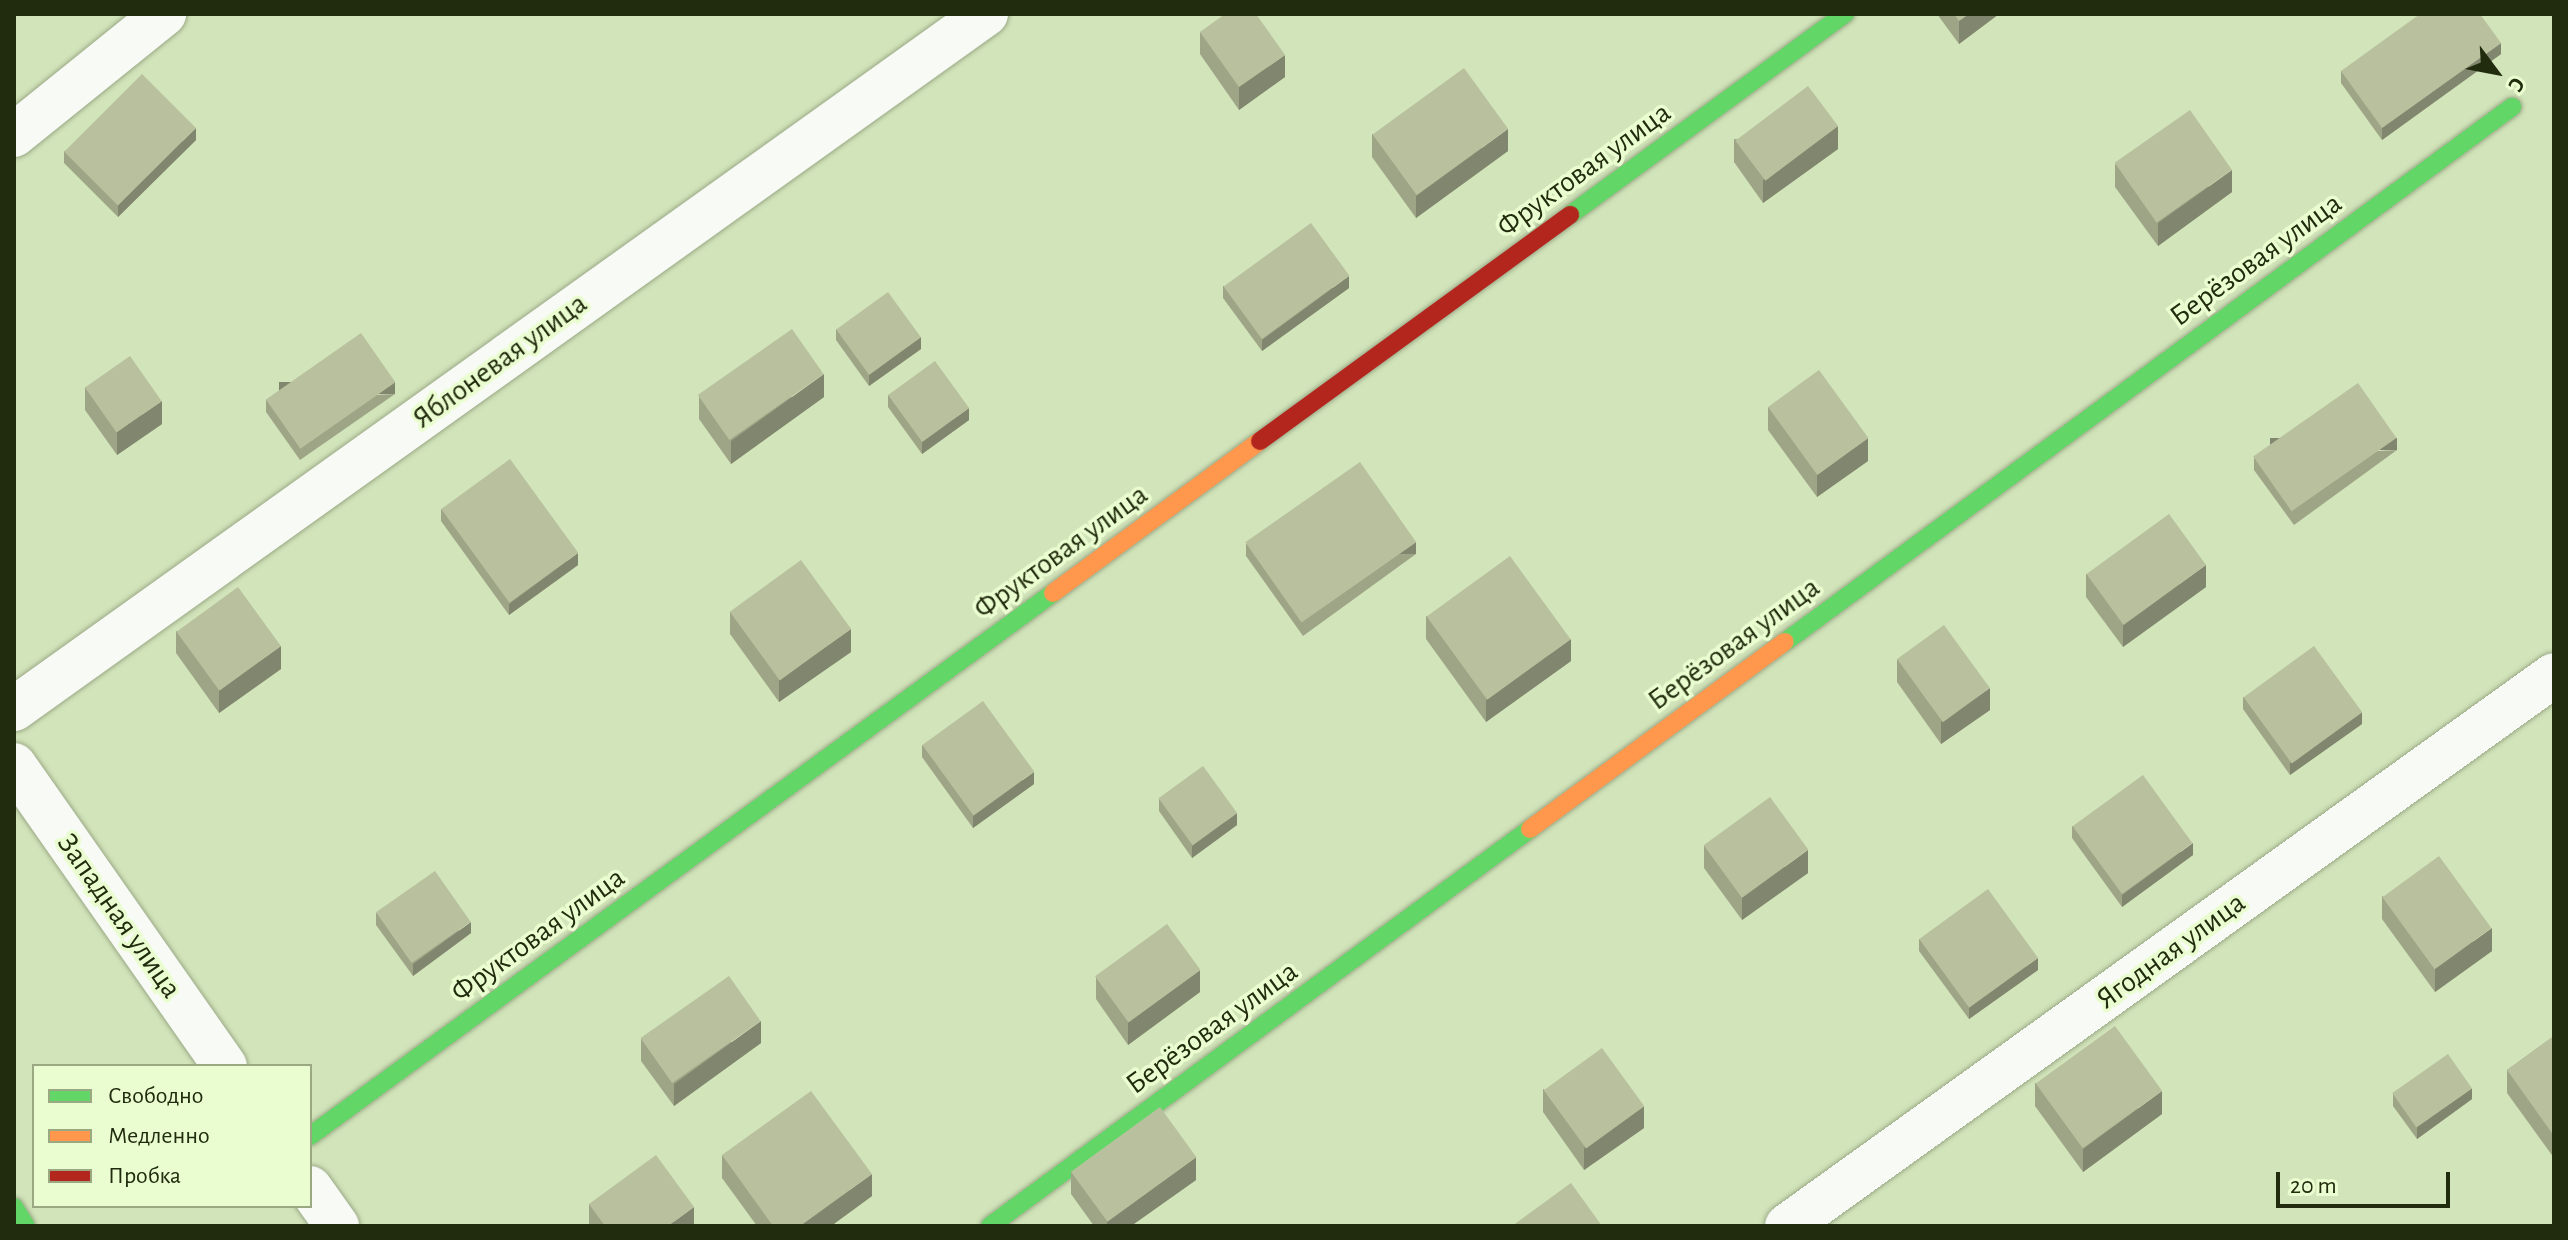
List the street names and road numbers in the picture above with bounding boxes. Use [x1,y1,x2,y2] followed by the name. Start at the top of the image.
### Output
[1490,95,1678,245] street label: Фруктовая улица
[2163,186,2349,334] street label: Берёзовая улица
[406,286,594,436] street label: Яблоневая улица
[967,477,1155,627] street label: Фруктовая улица
[1641,570,1827,718] street label: Берёзовая улица
[49,827,189,1005] street label: Западная улица
[444,860,632,1010] street label: Фруктовая улица
[2089,885,2253,1017] street label: Ягодная улица
[1119,954,1305,1102] street label: Берёзовая улица

